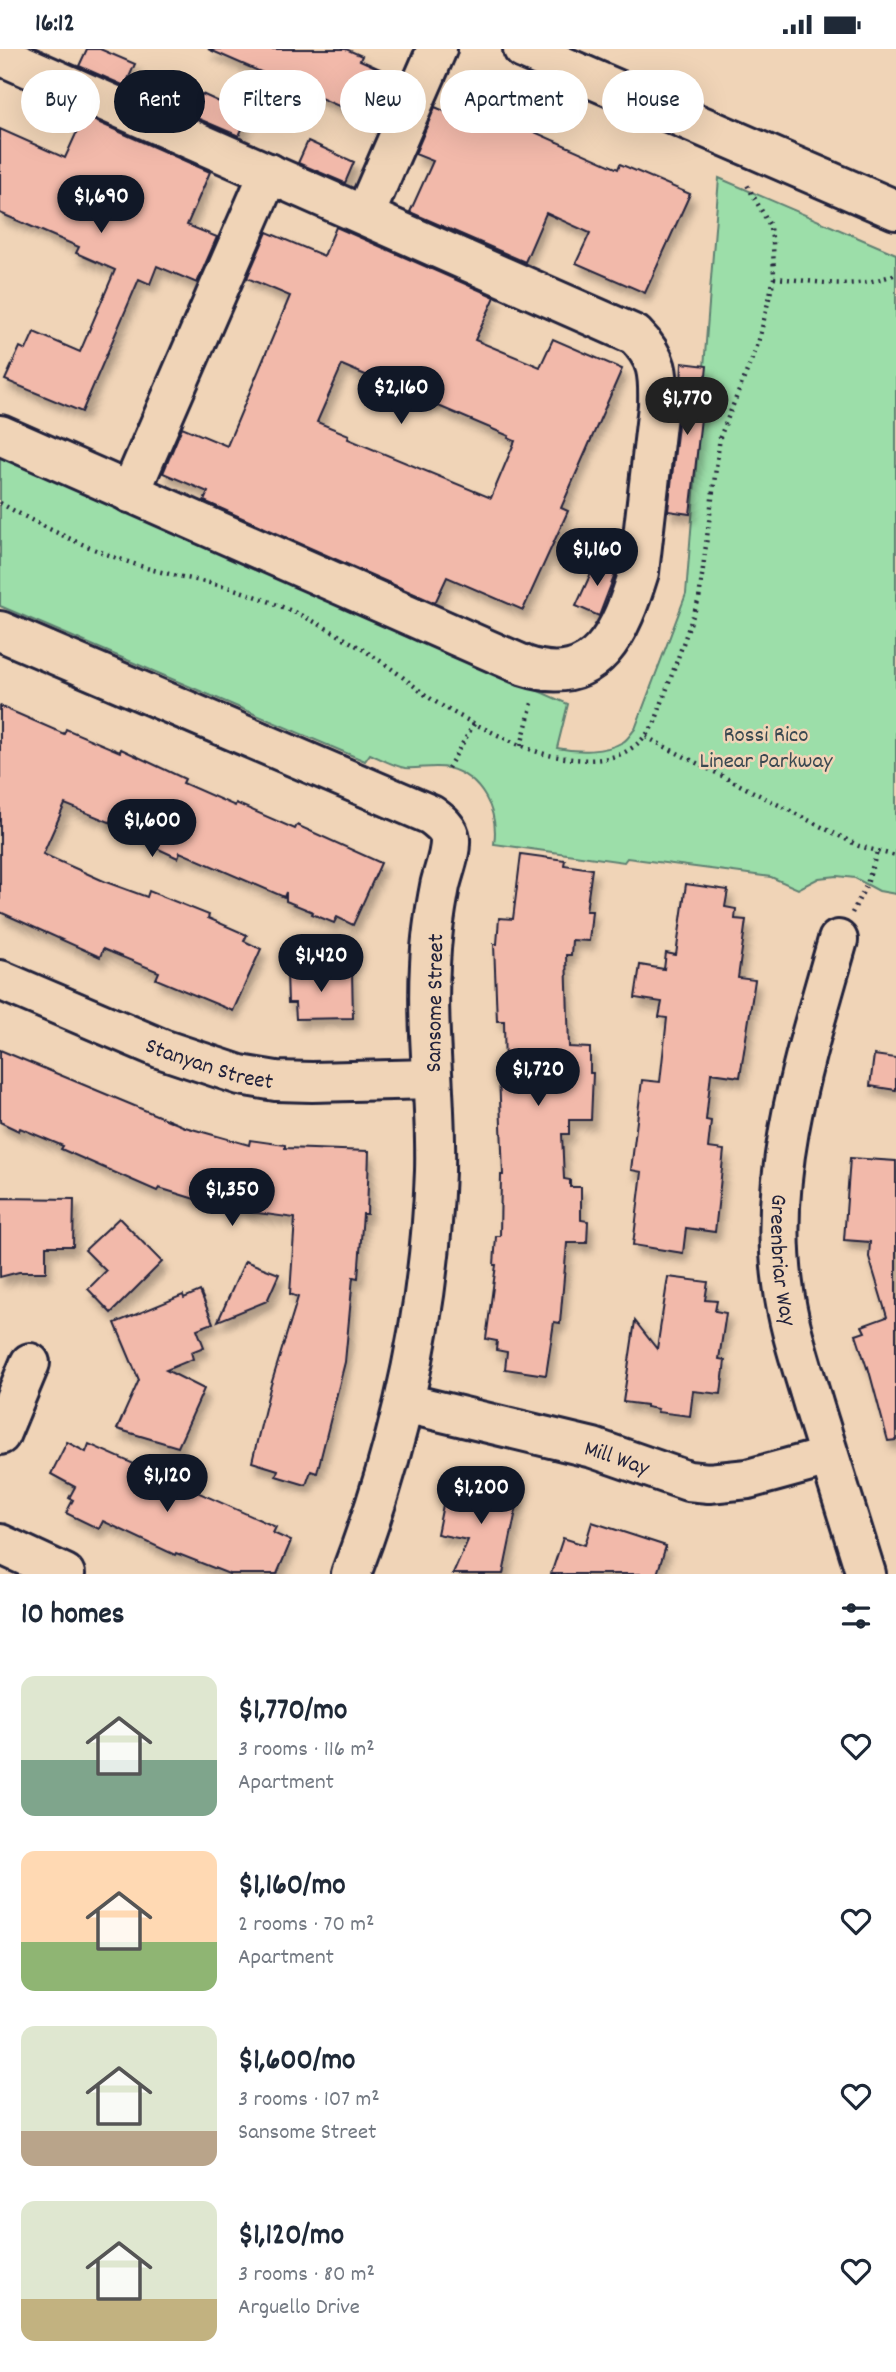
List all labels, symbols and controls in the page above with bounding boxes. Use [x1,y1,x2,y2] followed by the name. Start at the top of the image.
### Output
[35,6,75,43] text: 16:12
[21,70,100,133] chip: Buy
[114,70,205,133] chip: Rent
[219,70,326,133] chip: Filters
[340,70,426,133] chip: New
[440,70,588,133] chip: Apartment
[602,70,704,133] chip: House
[44,176,158,235] pin: $1,690
[73,181,129,214] text: $1,690
[344,367,458,426] pin: $2,160
[374,372,428,405] text: $2,160
[630,377,744,437] pin: $1,770
[661,383,713,416] text: $1,770
[540,529,654,588] pin: $1,160
[572,534,622,567] text: $1,160
[699,720,833,779] park label: Rossi Rico Linear Parkway
[95,799,209,859] pin: $1,600
[123,805,181,838] text: $1,600
[419,934,454,1073] street label: Sansome Street
[264,935,378,994] pin: $1,420
[294,940,348,973] text: $1,420
[139,1031,275,1100] street label: Stanyan Street
[481,1049,595,1108] pin: $1,720
[512,1054,564,1087] text: $1,720
[175,1169,289,1228] pin: $1,350
[205,1174,259,1207] text: $1,350
[759,1193,803,1330] street label: Greenbriar Way
[581,1434,654,1487] street label: Mill Way
[110,1455,224,1514] pin: $1,120
[143,1460,191,1493] text: $1,120
[424,1467,538,1526] pin: $1,200
[453,1472,509,1505] text: $1,200
[21,1595,124,1638] text: 10 homes
[837,1597,875,1635] icon: filters
[238,1691,347,1734] text: $1,770/mo
[77,1704,161,1788] icon: home
[837,1727,875,1765] icon: heart
[238,1734,375,1767] text: 3 rooms · 116 m²
[238,1767,334,1800] text: Apartment
[238,1866,346,1909] text: $1,160/mo
[77,1879,161,1963] icon: home
[837,1902,875,1940] icon: heart
[238,1909,374,1942] text: 2 rooms · 70 m²
[238,1942,334,1975] text: Apartment
[238,2041,355,2084] text: $1,600/mo
[77,2054,161,2138] icon: home
[837,2077,875,2115] icon: heart
[238,2084,380,2117] text: 3 rooms · 107 m²
[238,2117,377,2150] text: Sansome Street
[238,2216,344,2259] text: $1,120/mo
[77,2229,161,2313] icon: home
[837,2252,875,2290] icon: heart
[238,2259,375,2292] text: 3 rooms · 80 m²
[238,2292,360,2325] text: Arguello Drive

